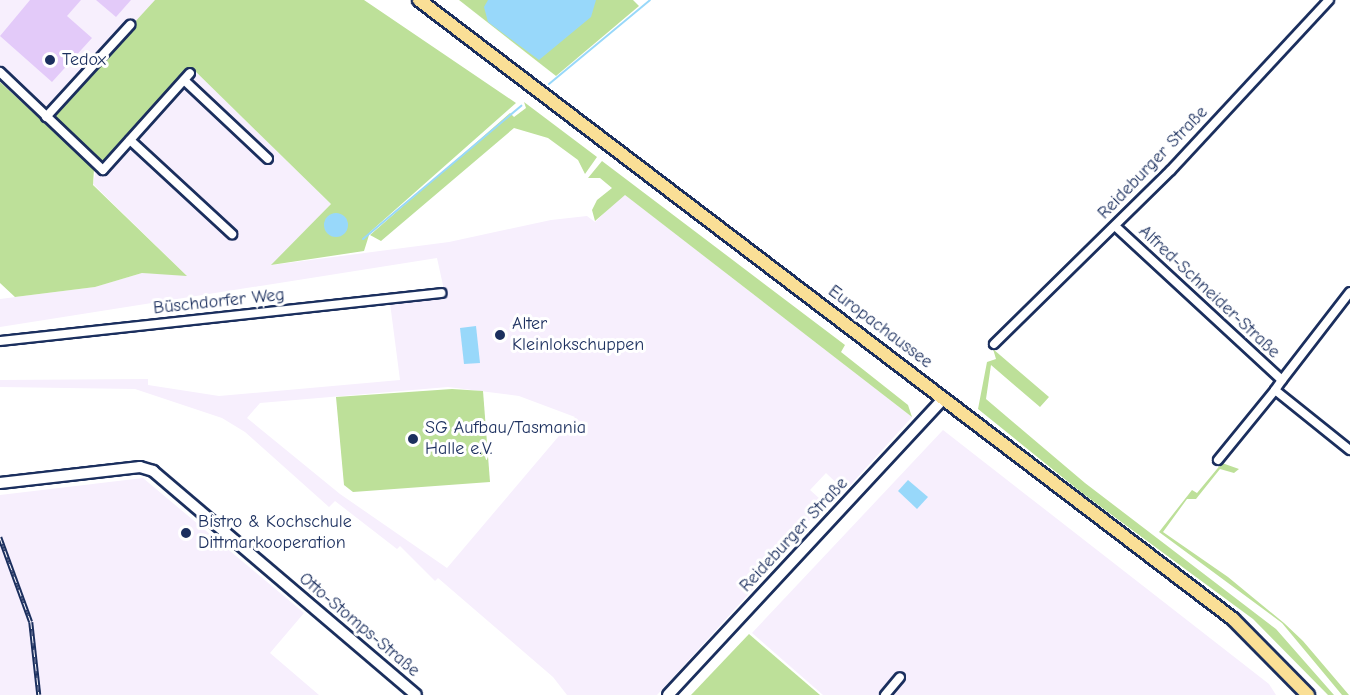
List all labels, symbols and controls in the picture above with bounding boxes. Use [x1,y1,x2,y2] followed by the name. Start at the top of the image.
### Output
[62,49,106,71] place label: Tedox
[43,53,57,67] marker: Tedox
[1093,102,1213,224] street label: Reideburger Straße
[1134,221,1284,363] street label: Alfred-Schneider-Straße
[824,281,936,373] street label: Europachaussee
[152,284,286,320] street label: Büschdorfer Weg
[512,314,644,356] place label: Alter Kleinlokschuppen
[493,328,507,342] marker: Alter Kleinlokschuppen
[425,418,586,460] place label: SG Aufbau/Tasmania Halle e.V.
[406,432,420,446] marker: SG Aufbau/Tasmania Halle e.V.
[735,473,853,597] street label: Reideburger Straße
[198,512,352,554] place label: Bistro & Kochschule Dittmarkooperation
[179,526,193,540] marker: Bistro & Kochschule Dittmarkooperation
[294,568,424,682] street label: Otto-Stomps-Straße

